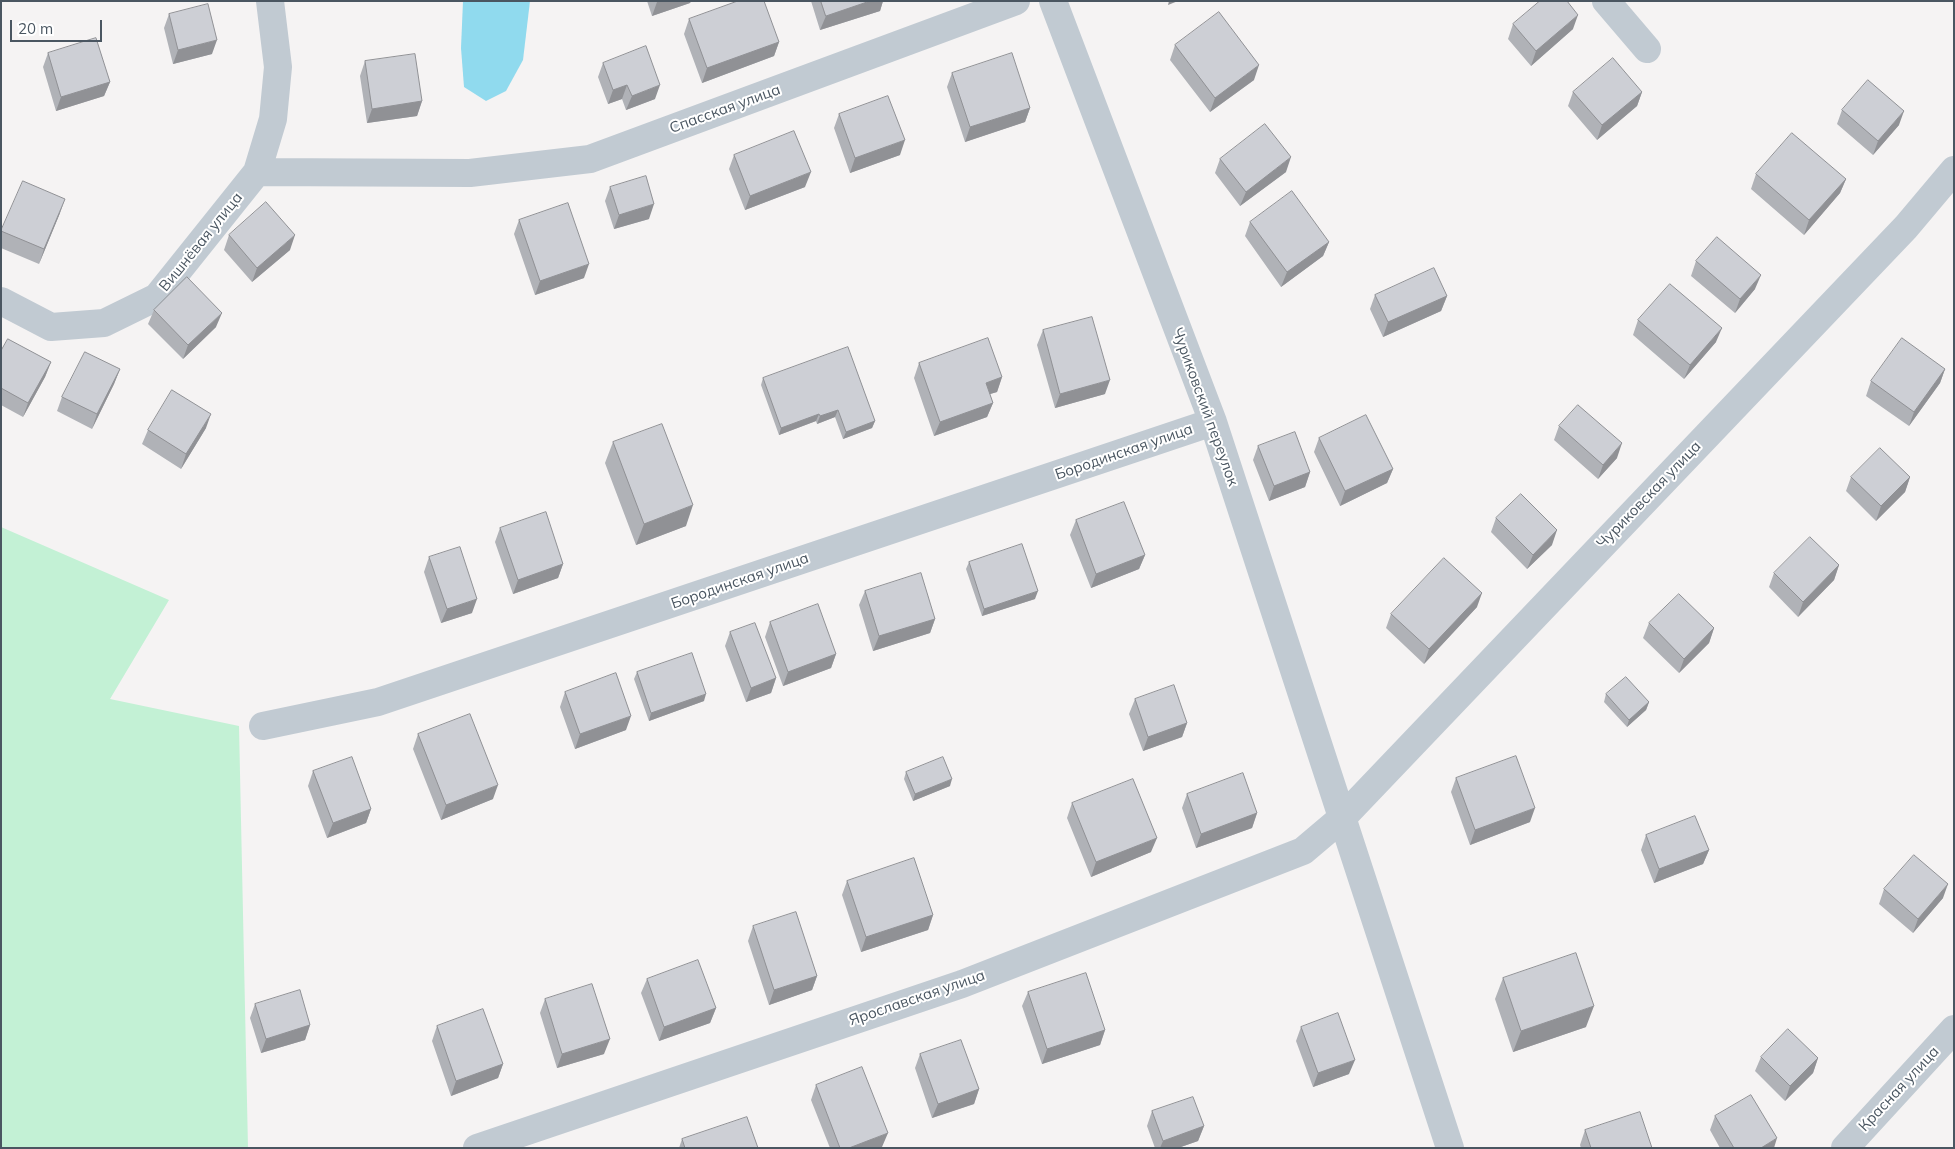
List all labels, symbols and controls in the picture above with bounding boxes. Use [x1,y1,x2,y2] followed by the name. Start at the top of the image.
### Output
[12,10,105,42] scale bar
[18,19,53,38] text: 20 m
[667,81,783,137] street label: Спасская улица
[156,189,246,295] street label: Вишнёвая улица
[1168,325,1242,489] street label: Чуриковский переулок
[1053,420,1195,484] street label: Бородинская улица
[1593,438,1705,552] street label: Чуриковская улица
[669,549,811,613] street label: Бородинская улица
[847,966,987,1030] street label: Ярославская улица
[1855,1043,1943,1135] street label: Красная улица

